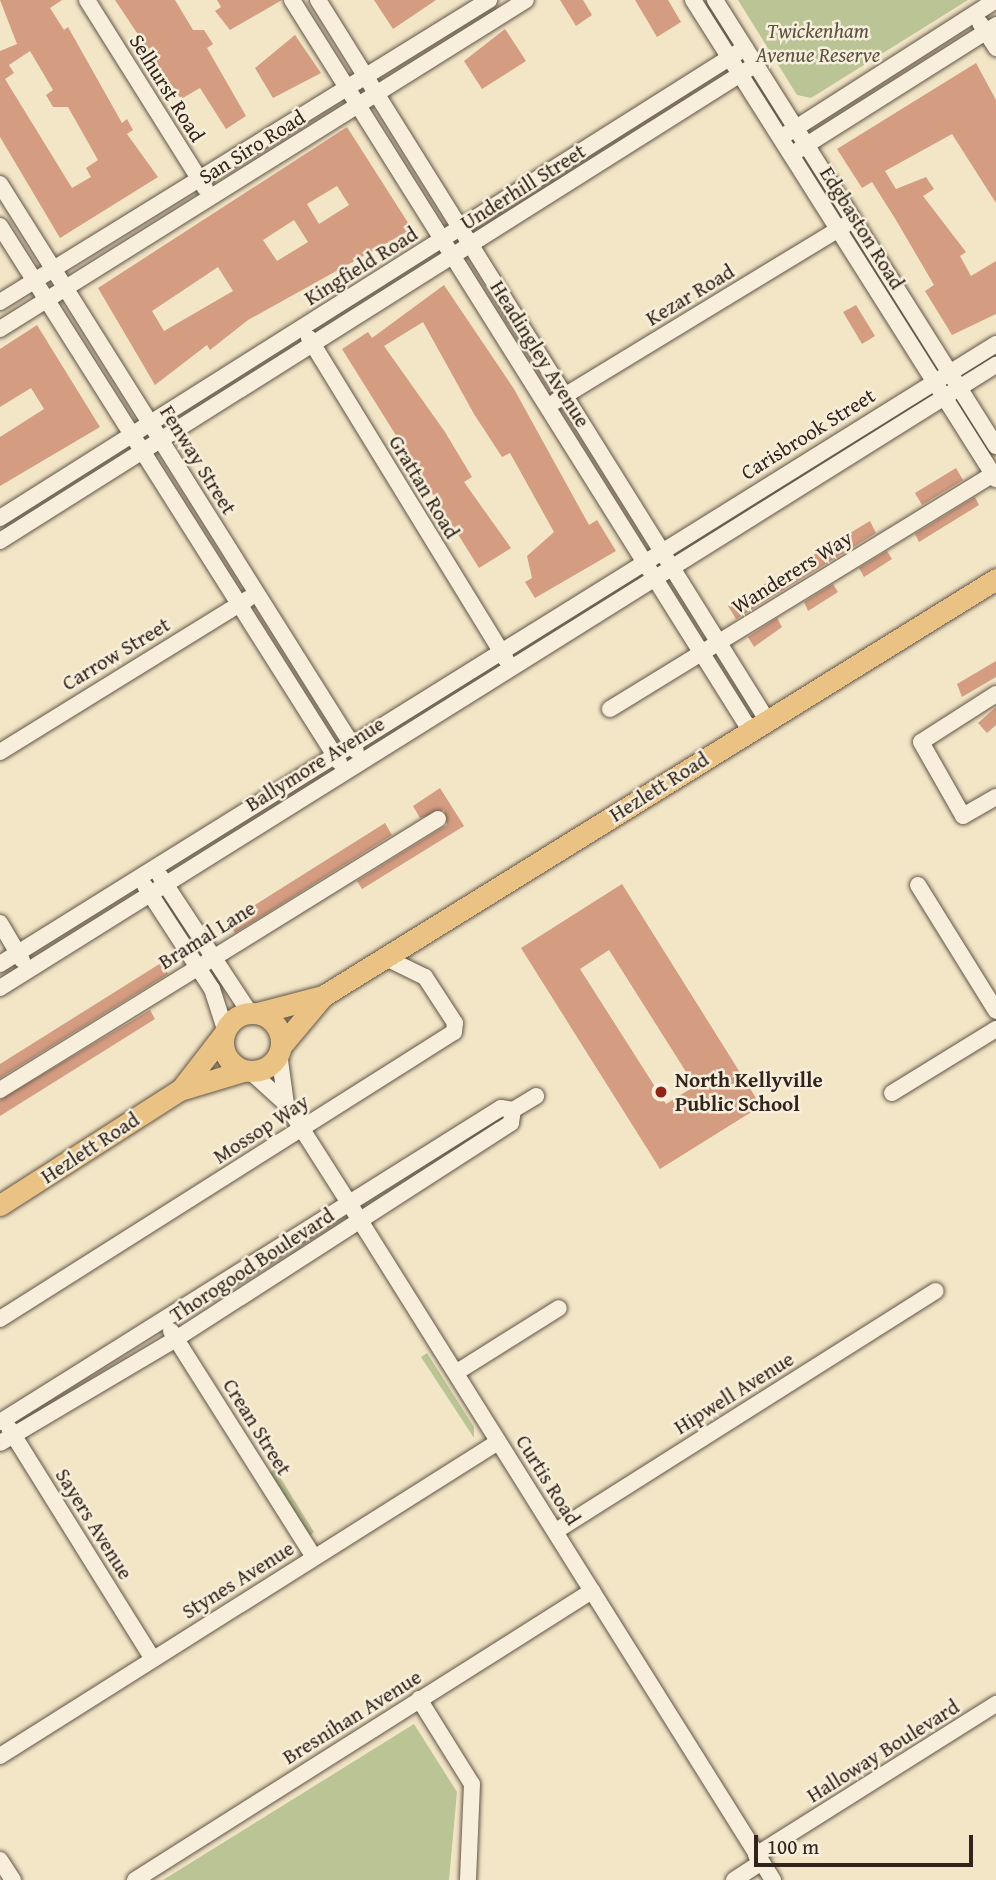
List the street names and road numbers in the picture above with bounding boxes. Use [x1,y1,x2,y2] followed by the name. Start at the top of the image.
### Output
[124,30,210,146] street label: Selhurst Road
[194,104,310,190] street label: San Siro Road
[456,139,590,235] street label: Underhill Street
[814,162,910,294] street label: Edgbaston Road
[300,221,422,311] street label: Kingfield Road
[641,259,739,331] street label: Kezar Road
[485,276,595,432] street label: Headingley Avenue
[736,383,880,485] street label: Carisbrook Street
[155,401,241,519] street label: Fenway Street
[383,431,465,543] street label: Grattan Road
[727,525,857,619] street label: Wanderers Way
[57,612,175,696] street label: Carrow Street
[241,711,389,817] street label: Ballymore Avenue
[605,747,713,827] street label: Hezlett Road
[154,895,260,975] street label: Bramal Lane
[209,1089,313,1169] street label: Mossop Way
[36,1107,144,1189] street label: Hezlett Road
[165,1203,339,1327] street label: Thorogood Boulevard
[669,1346,799,1440] street label: Hipwell Avenue
[217,1374,297,1480] street label: Crean Street
[510,1430,586,1530] street label: Curtis Road
[50,1464,138,1584] street label: Sayers Avenue
[177,1536,299,1624] street label: Stynes Avenue
[278,1664,426,1770] street label: Bresnihan Avenue
[802,1694,964,1808] street label: Halloway Boulevard

